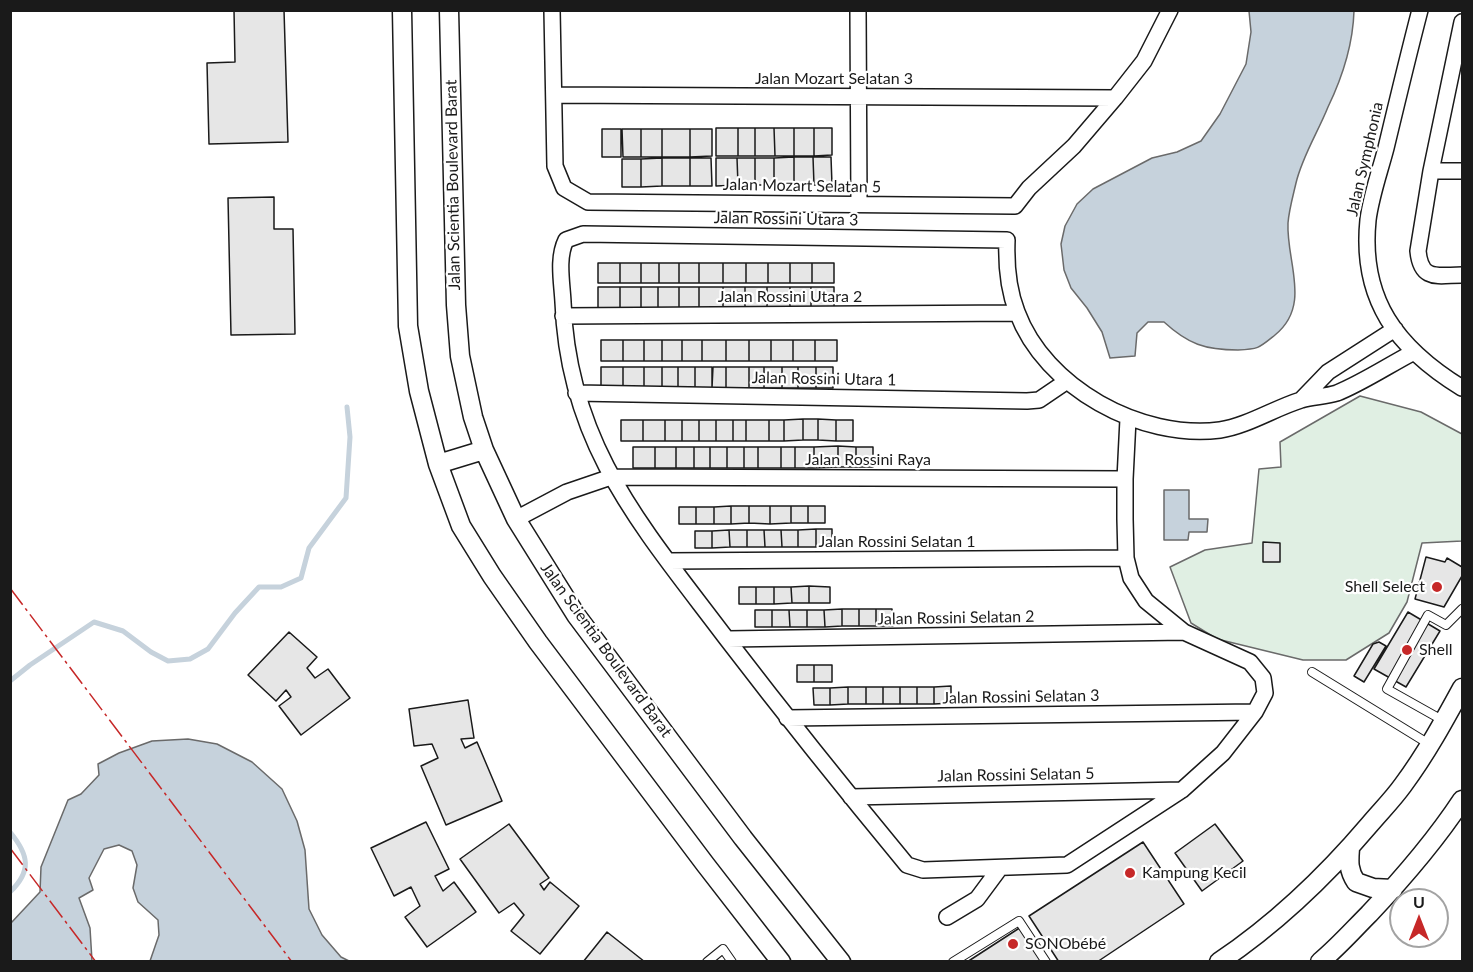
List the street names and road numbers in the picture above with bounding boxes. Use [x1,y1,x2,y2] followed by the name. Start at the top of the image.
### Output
[755,69,913,89] street label: Jalan Mozart Selatan 3
[442,79,464,291] street label: Jalan Scientia Boulevard Barat
[1343,100,1387,218] street label: Jalan Symphonia
[723,175,881,197] street label: Jalan Mozart Selatan 5
[714,208,858,230] street label: Jalan Rossini Utara 3
[718,287,862,307] street label: Jalan Rossini Utara 2
[752,368,896,390] street label: Jalan Rossini Utara 1
[805,450,931,470] street label: Jalan Rossini Raya
[819,532,975,552] street label: Jalan Rossini Selatan 1
[536,559,676,741] street label: Jalan Scientia Boulevard Barat
[877,607,1035,629] street label: Jalan Rossini Selatan 2
[942,686,1100,708] street label: Jalan Rossini Selatan 3
[937,764,1095,786] street label: Jalan Rossini Selatan 5

